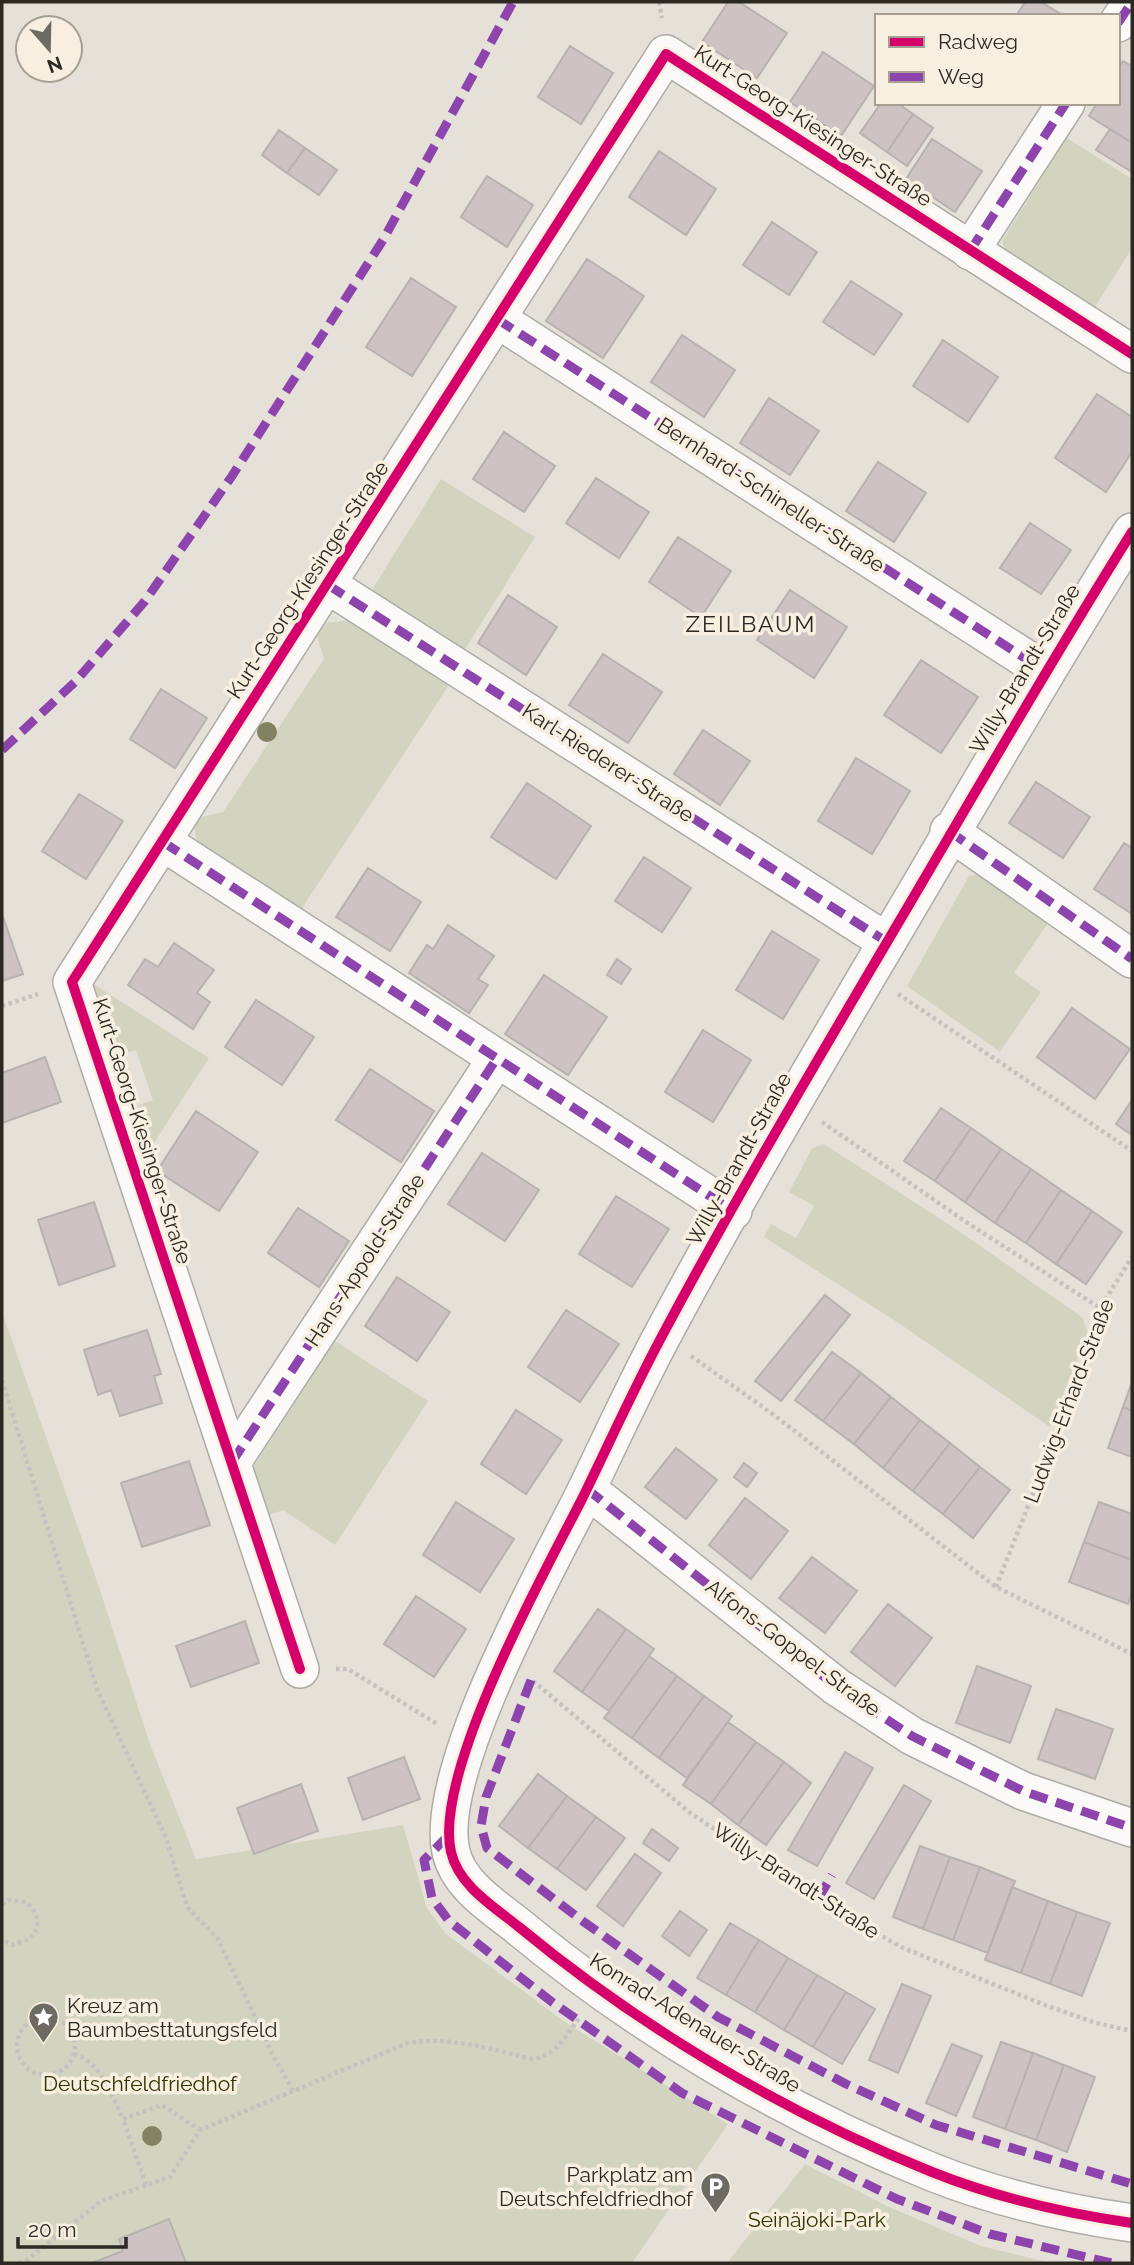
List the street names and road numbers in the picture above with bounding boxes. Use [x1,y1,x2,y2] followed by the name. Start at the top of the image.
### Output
[690,39,937,212] street label: Kurt-Georg-Kiesinger-Straße
[653,412,890,577] street label: Bernhard-Schineller-Straße
[221,456,394,703] street label: Kurt-Georg-Kiesinger-Straße
[964,579,1085,758] street label: Willy-Brandt-Straße
[518,698,699,827] street label: Karl-Riederer-Straße
[88,995,197,1267] street label: Kurt-Georg-Kiesinger-Straße
[681,1068,796,1250] street label: Willy-Brandt-Straße
[299,1169,430,1351] street label: Hans-Appold-Straße
[1018,1295,1119,1506] street label: Ludwig-Erhard-Straße
[701,1574,886,1722] street label: Alfons-Goppel-Straße
[708,1817,884,1944] street label: Willy-Brandt-Straße
[585,1947,805,2098] street label: Konrad-Adenauer-Straße

